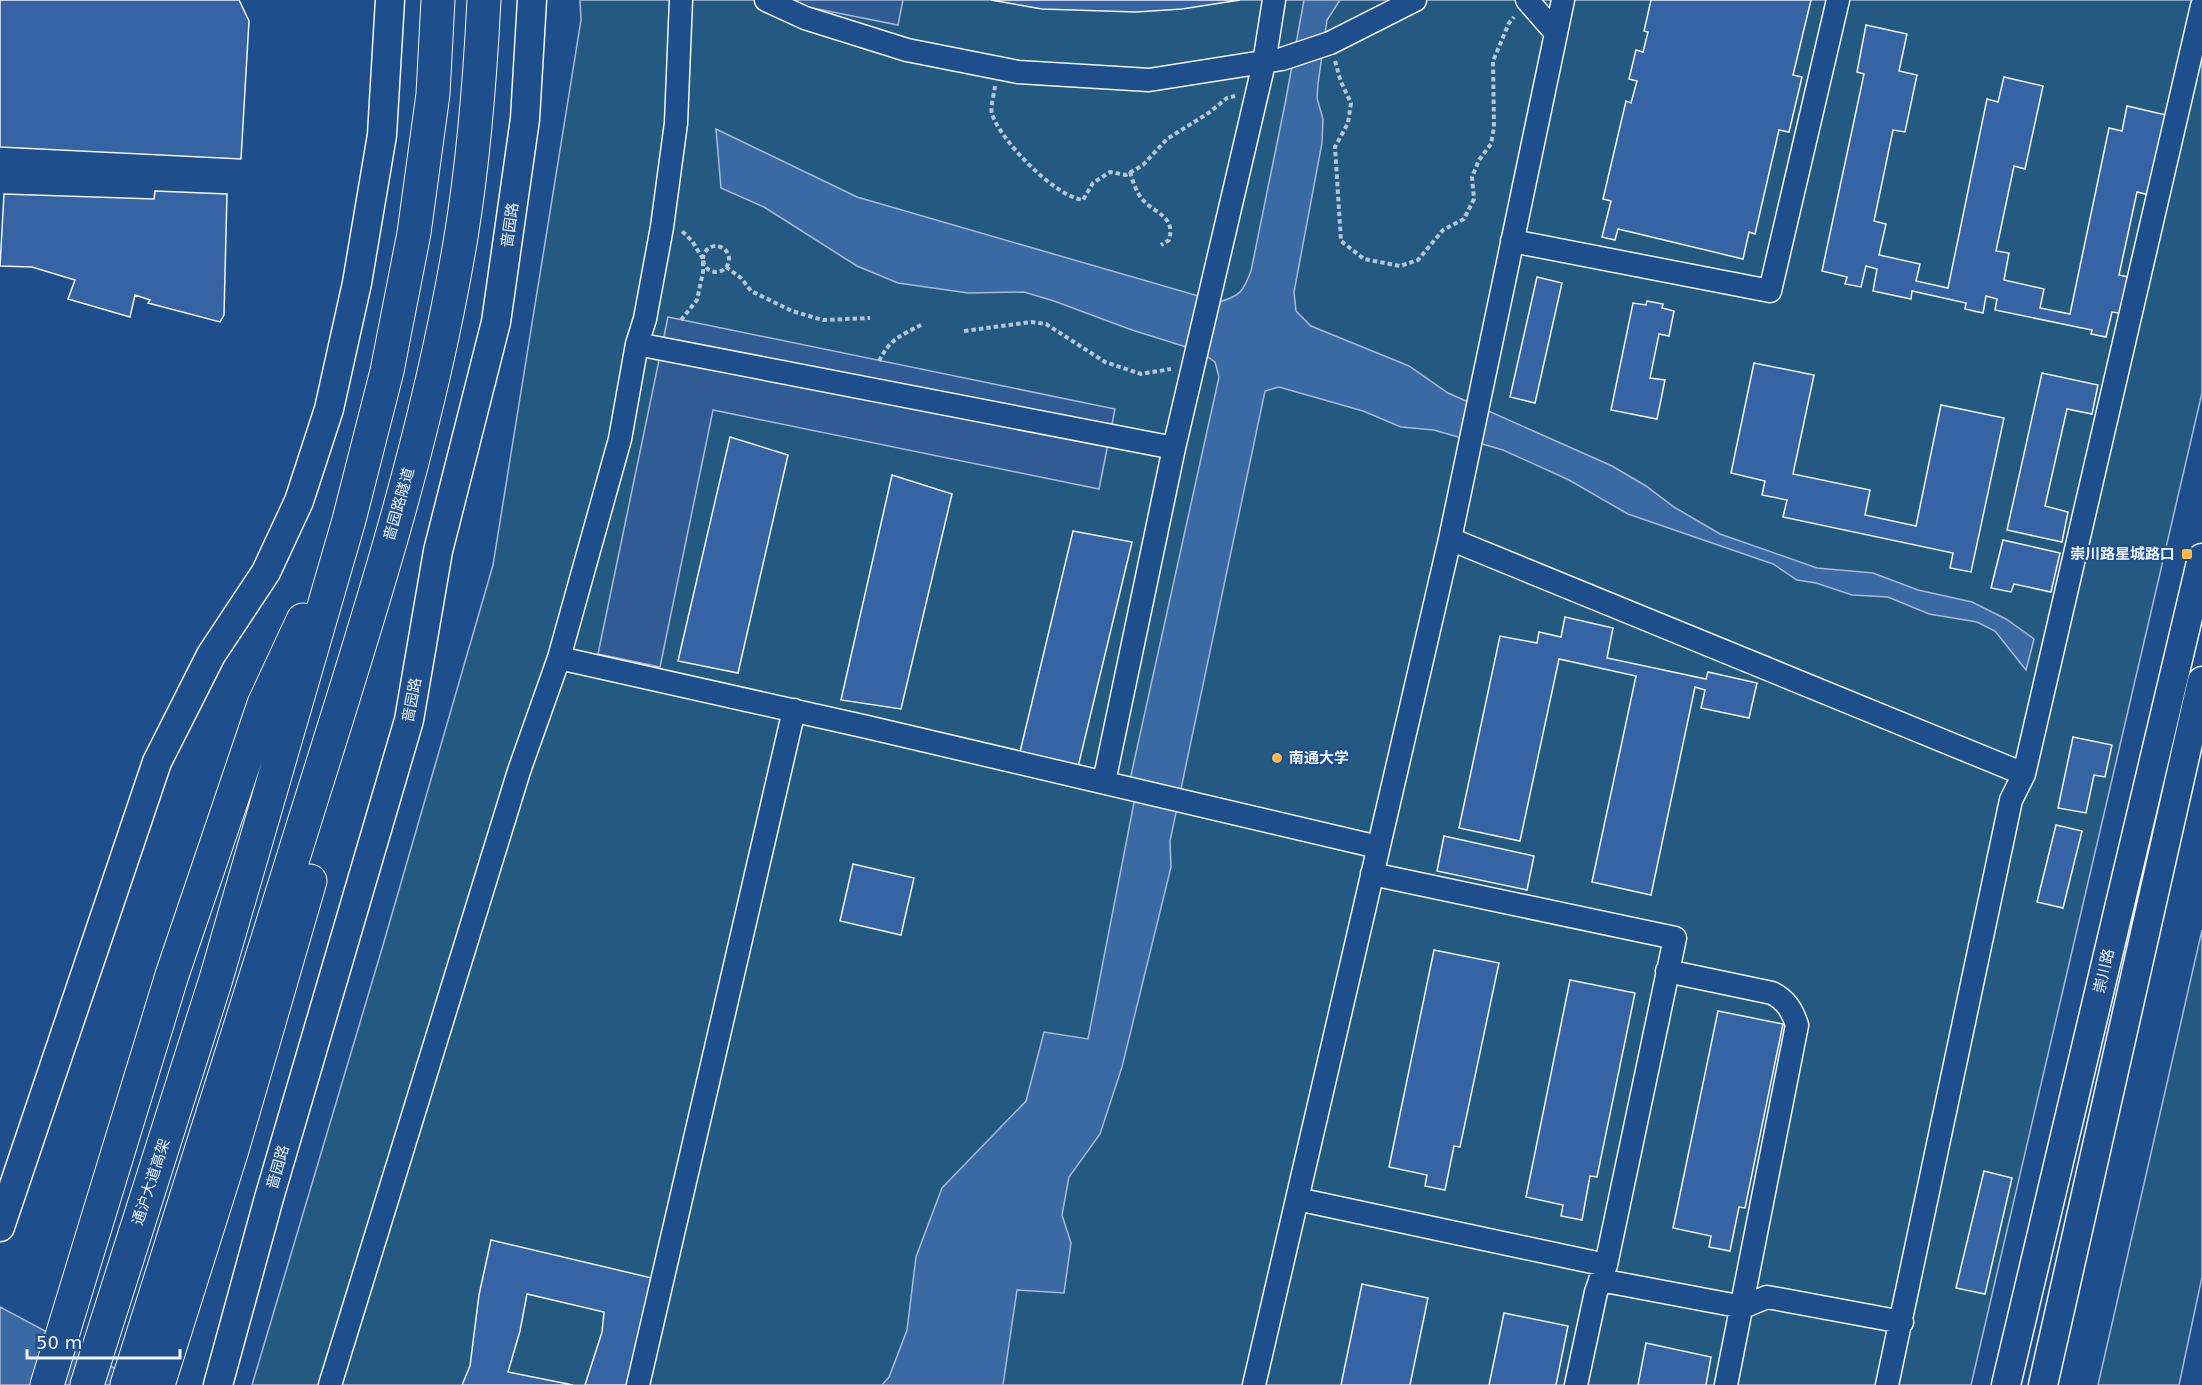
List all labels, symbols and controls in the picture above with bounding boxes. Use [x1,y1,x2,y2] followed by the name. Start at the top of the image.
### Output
[498,201,522,249] street label: 啬园路
[380,465,418,543] street label: 啬园路隧道
[2070,545,2175,563] place label: 崇川路星城路口
[2180,547,2194,561] marker: 崇川路星城路口
[399,676,425,724] street label: 啬园路
[1289,749,1349,767] place label: 南通大学
[1270,751,1284,765] marker: 南通大学
[2090,947,2118,995] street label: 崇川路
[129,1136,173,1228] street label: 通沪大道高架
[263,1143,293,1191] street label: 啬园路
[27,1322,180,1360] scale bar
[36,1332,82,1353] text: 50 m

